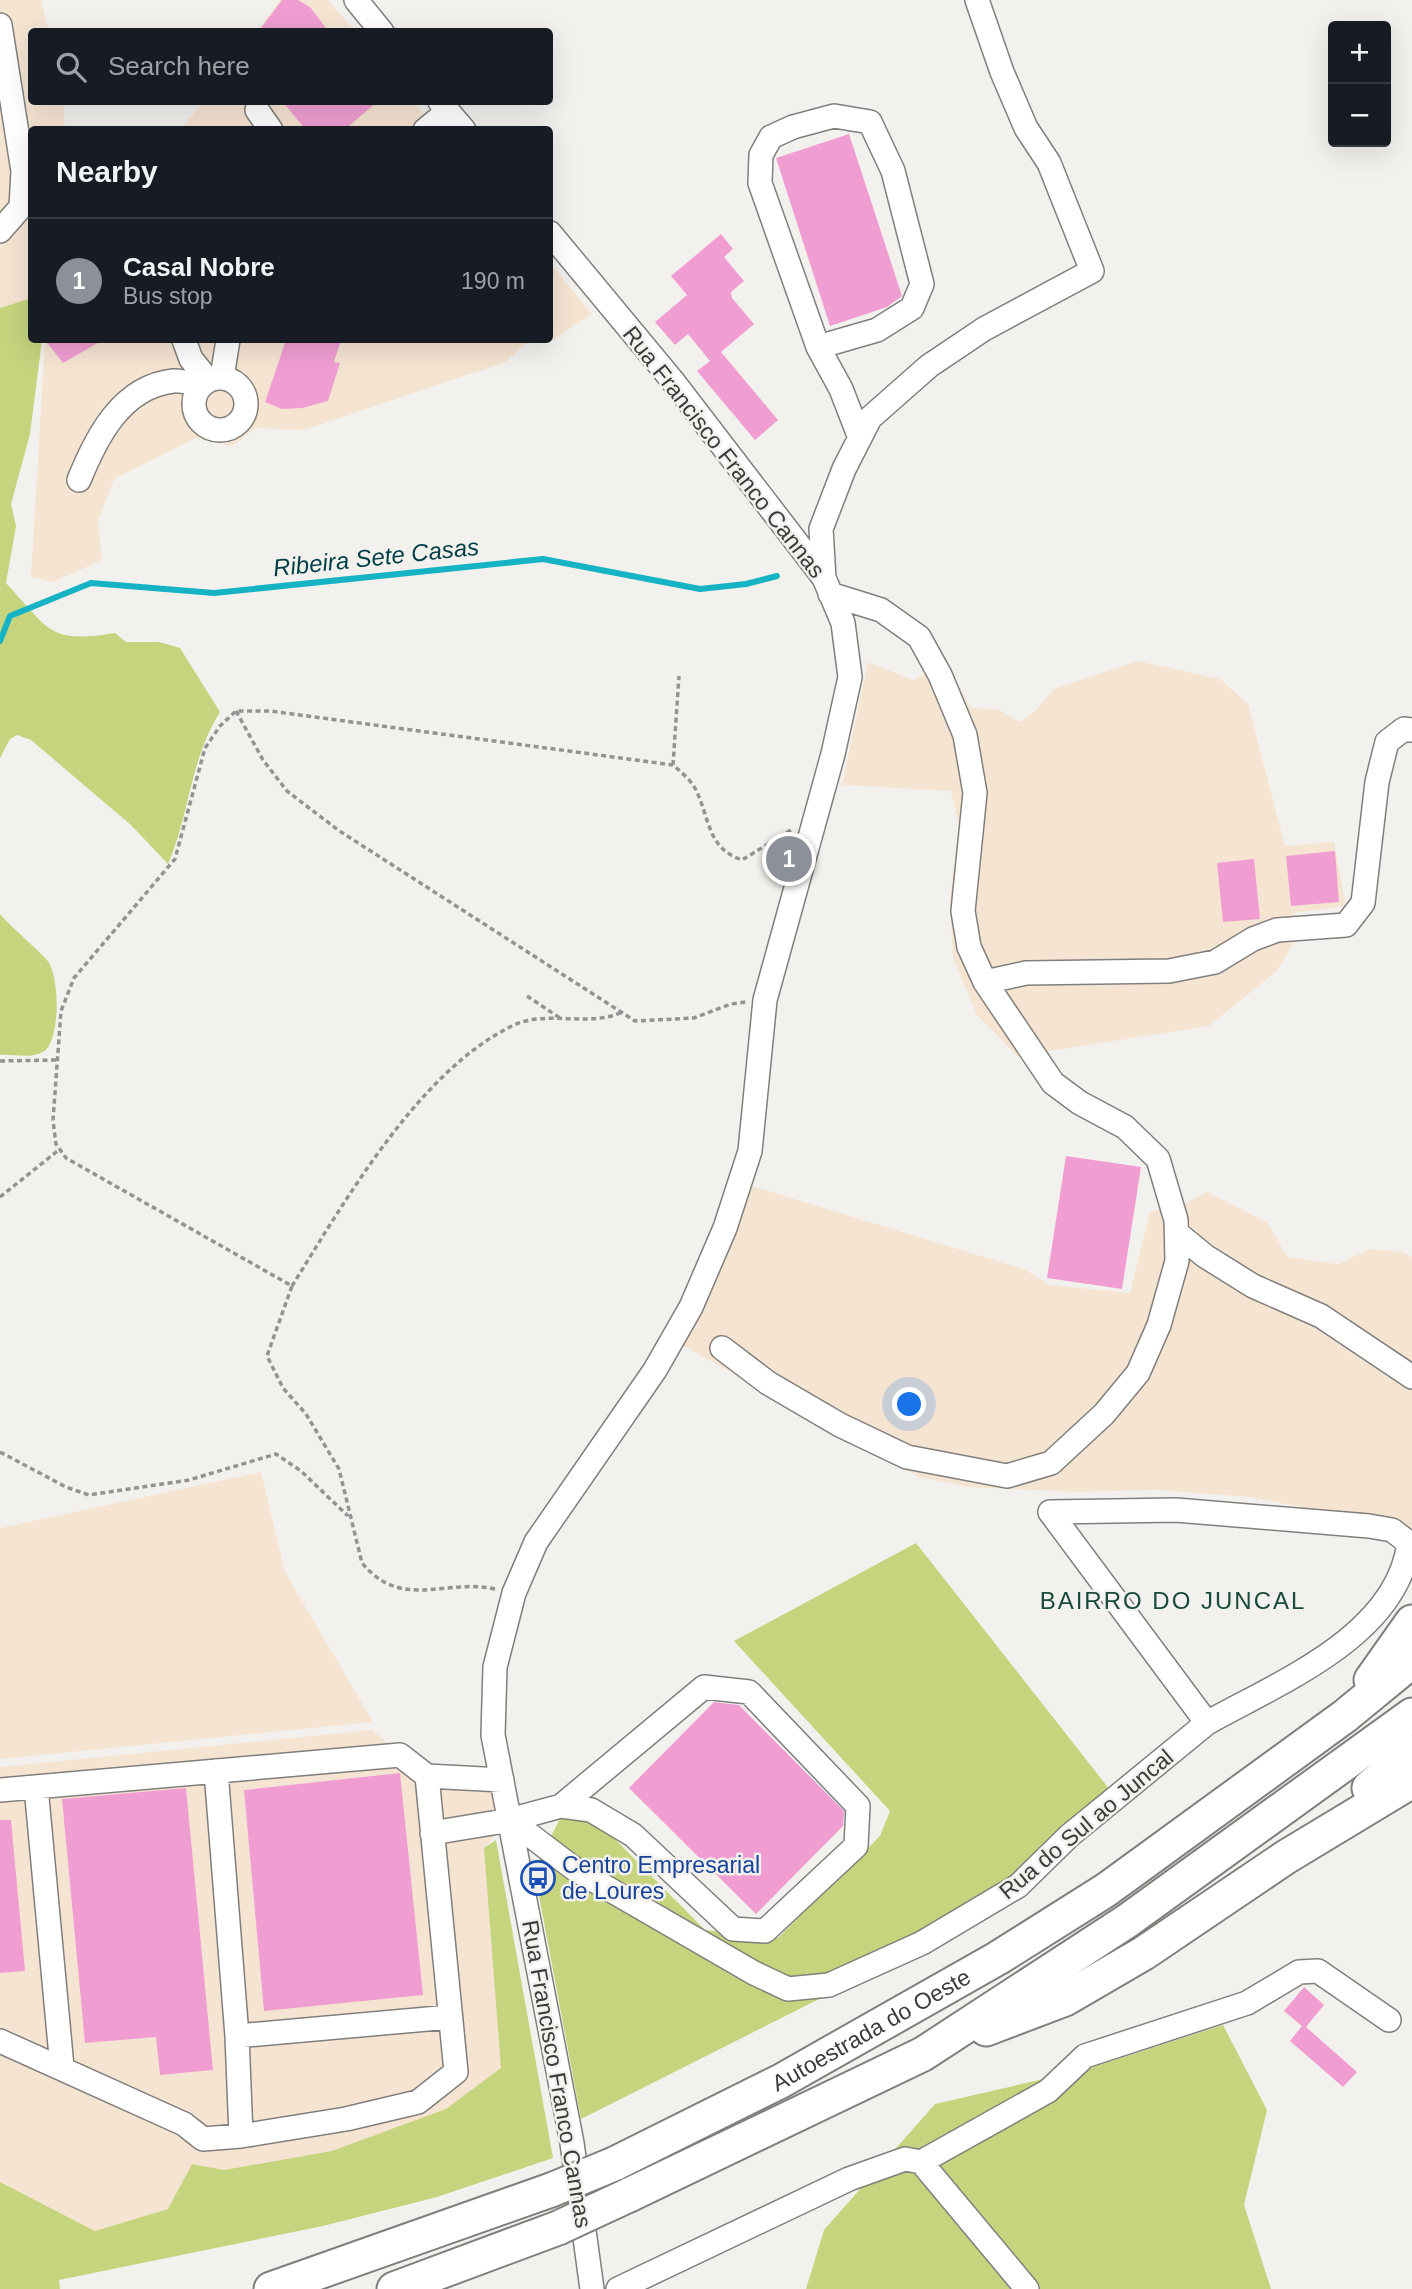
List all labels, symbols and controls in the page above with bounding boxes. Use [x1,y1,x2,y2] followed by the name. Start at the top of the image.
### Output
[1328,21,1391,147] map controls
[1328,21,1391,84] button: +
[28,28,553,105] search box
[52,48,90,86] icon: search
[108,51,250,81] text: Search here
[1328,84,1391,147] button: −
[56,155,158,188] text: Nearby
[123,252,275,282] text: Casal Nobre
[73,268,85,294] text: 1
[461,268,525,294] text: 190 m
[123,283,213,309] text: Bus stop
[618,321,830,583] street label: Rua Francisco Franco Cannas
[272,533,480,581] water label: Ribeira Sete Casas
[766,833,812,885] pin: 1
[892,1387,926,1421] your location
[1040,1587,1306,1614] district label: BAIRRO DO JUNCAL
[994,1744,1178,1904] street label: Rua do Sul ao Juncal
[562,1852,760,1904] place label: Centro Empresarial de Loures
[519,1859,557,1897] bus stop icon: Centro Empresarial de Loures
[517,1918,597,2230] street label: Rua Francisco Franco Cannas
[768,1963,975,2096] street label: Autoestrada do Oeste

